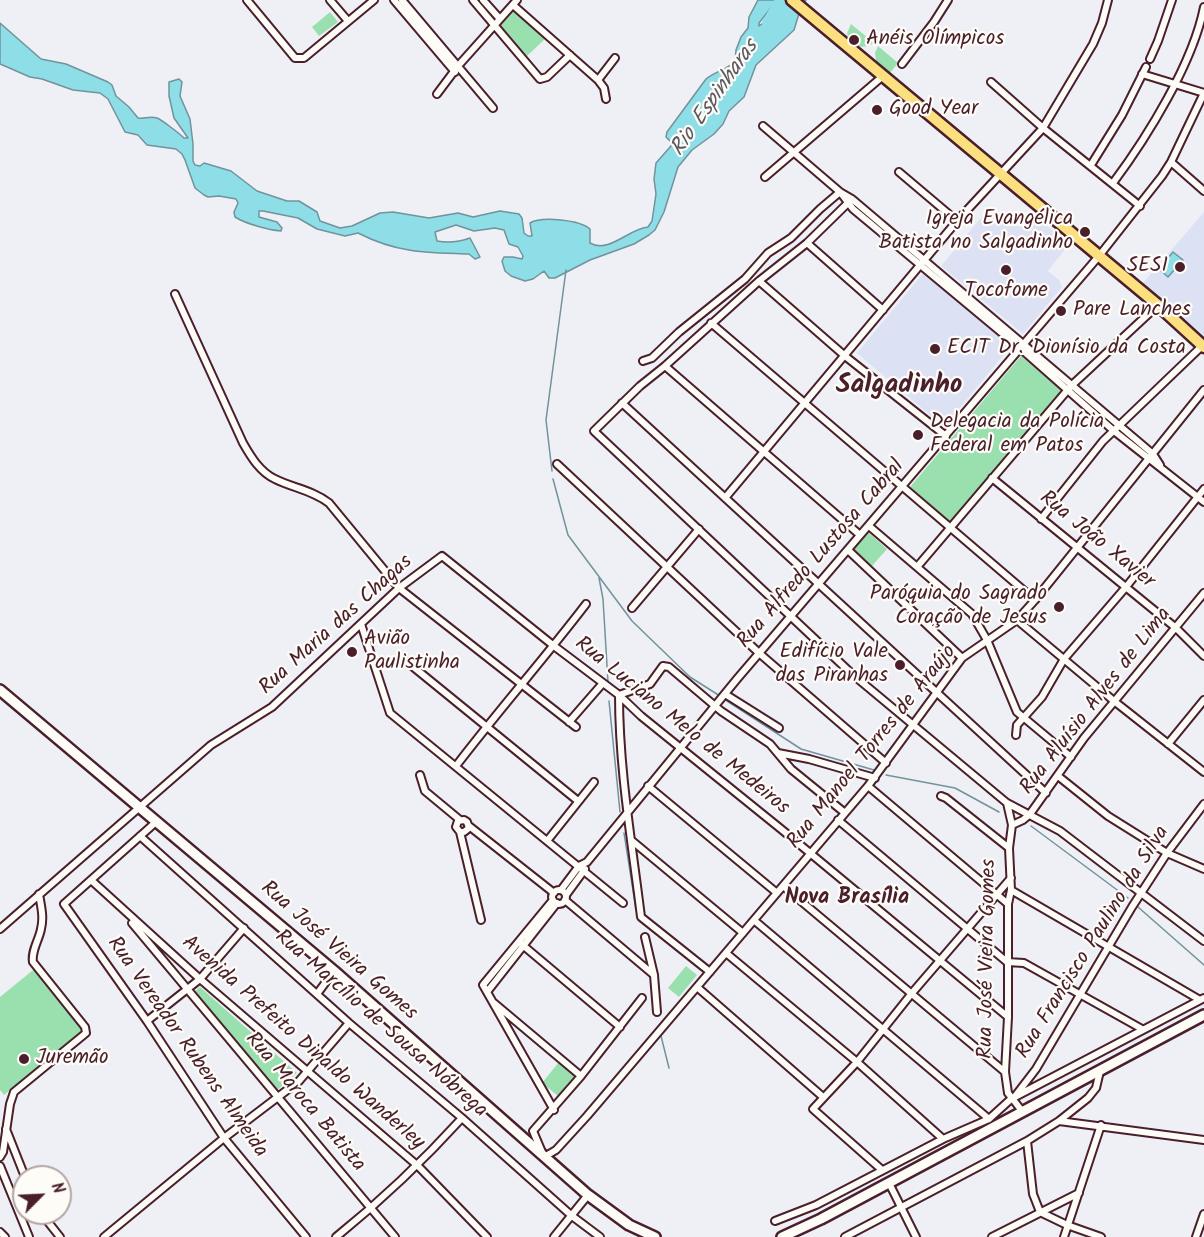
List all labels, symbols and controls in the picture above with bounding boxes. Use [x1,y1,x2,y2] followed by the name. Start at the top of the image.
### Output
[866,27,1004,53] place label: Anéis Olímpicos
[847,33,861,47] marker: Anéis Olímpicos
[666,36,766,162] water label: Rio Espinharas
[889,97,978,123] place label: Good Year
[870,103,884,117] marker: Good Year
[879,207,1073,257] place label: Igreja Evangélica Batista no Salgadinho
[1078,225,1092,239] marker: Igreja Evangélica Batista no Salgadinho
[1127,254,1168,280] place label: SESI
[1173,260,1187,274] marker: SESI
[999,263,1013,277] marker: Tocofome
[964,279,1048,305] place label: Tocofome
[1073,298,1191,324] place label: Pare Lanches
[1054,304,1068,318] marker: Pare Lanches
[947,336,1186,362] place label: ECIT Dr. Dionísio da Costa
[928,342,942,356] marker: ECIT Dr. Dionísio da Costa
[836,371,962,403] district label: Salgadinho
[930,410,1104,460] place label: Delegacia da Polícia Federal em Patos
[911,428,925,442] marker: Delegacia da Polícia Federal em Patos
[733,455,911,655] street label: Rua Alfredo Lustosa Cabral
[1033,487,1159,595] street label: Rua João Xavier
[255,551,419,701] street label: Rua Maria das Chagas
[870,582,1047,632] place label: Paróquia do Sagrado Coração de Jesus
[1052,600,1066,614] marker: Paróquia do Sagrado Coração de Jesus
[1016,603,1178,801] street label: Rua Aluísio Alves de Lima
[364,627,460,677] place label: Avião Paulistinha
[568,632,794,822] street label: Rua Luciano Melo de Medeiros
[776,640,888,690] place label: Edifício Vale das Piranhas
[783,641,963,855] street label: Rua Manoel Torres de Araújo
[345,645,359,659] marker: Avião Paulistinha
[893,658,907,672] marker: Edifício Vale das Piranhas
[1012,822,1176,1064] street label: Rua Francisco Paulino da Silva
[975,859,1003,1059] street label: Rua José Vieira Gomes
[254,877,422,1027] street label: Rua José Vieira Gomes
[785,886,909,912] district label: Nova Brasília
[268,926,492,1124] street label: Rua Marcílio de Sousa Nóbrega
[175,931,429,1157] street label: Avenida Prefeito Dinaldo Wanderley
[100,933,272,1163] street label: Rua Vereador Rubens Almeida
[238,1028,370,1178] street label: Rua Maroca Batista
[36,1046,108,1072] place label: Juremão
[17,1052,31,1066] marker: Juremão
[12,1165,72,1225] north arrow
[44,1179,71,1198] text: N

